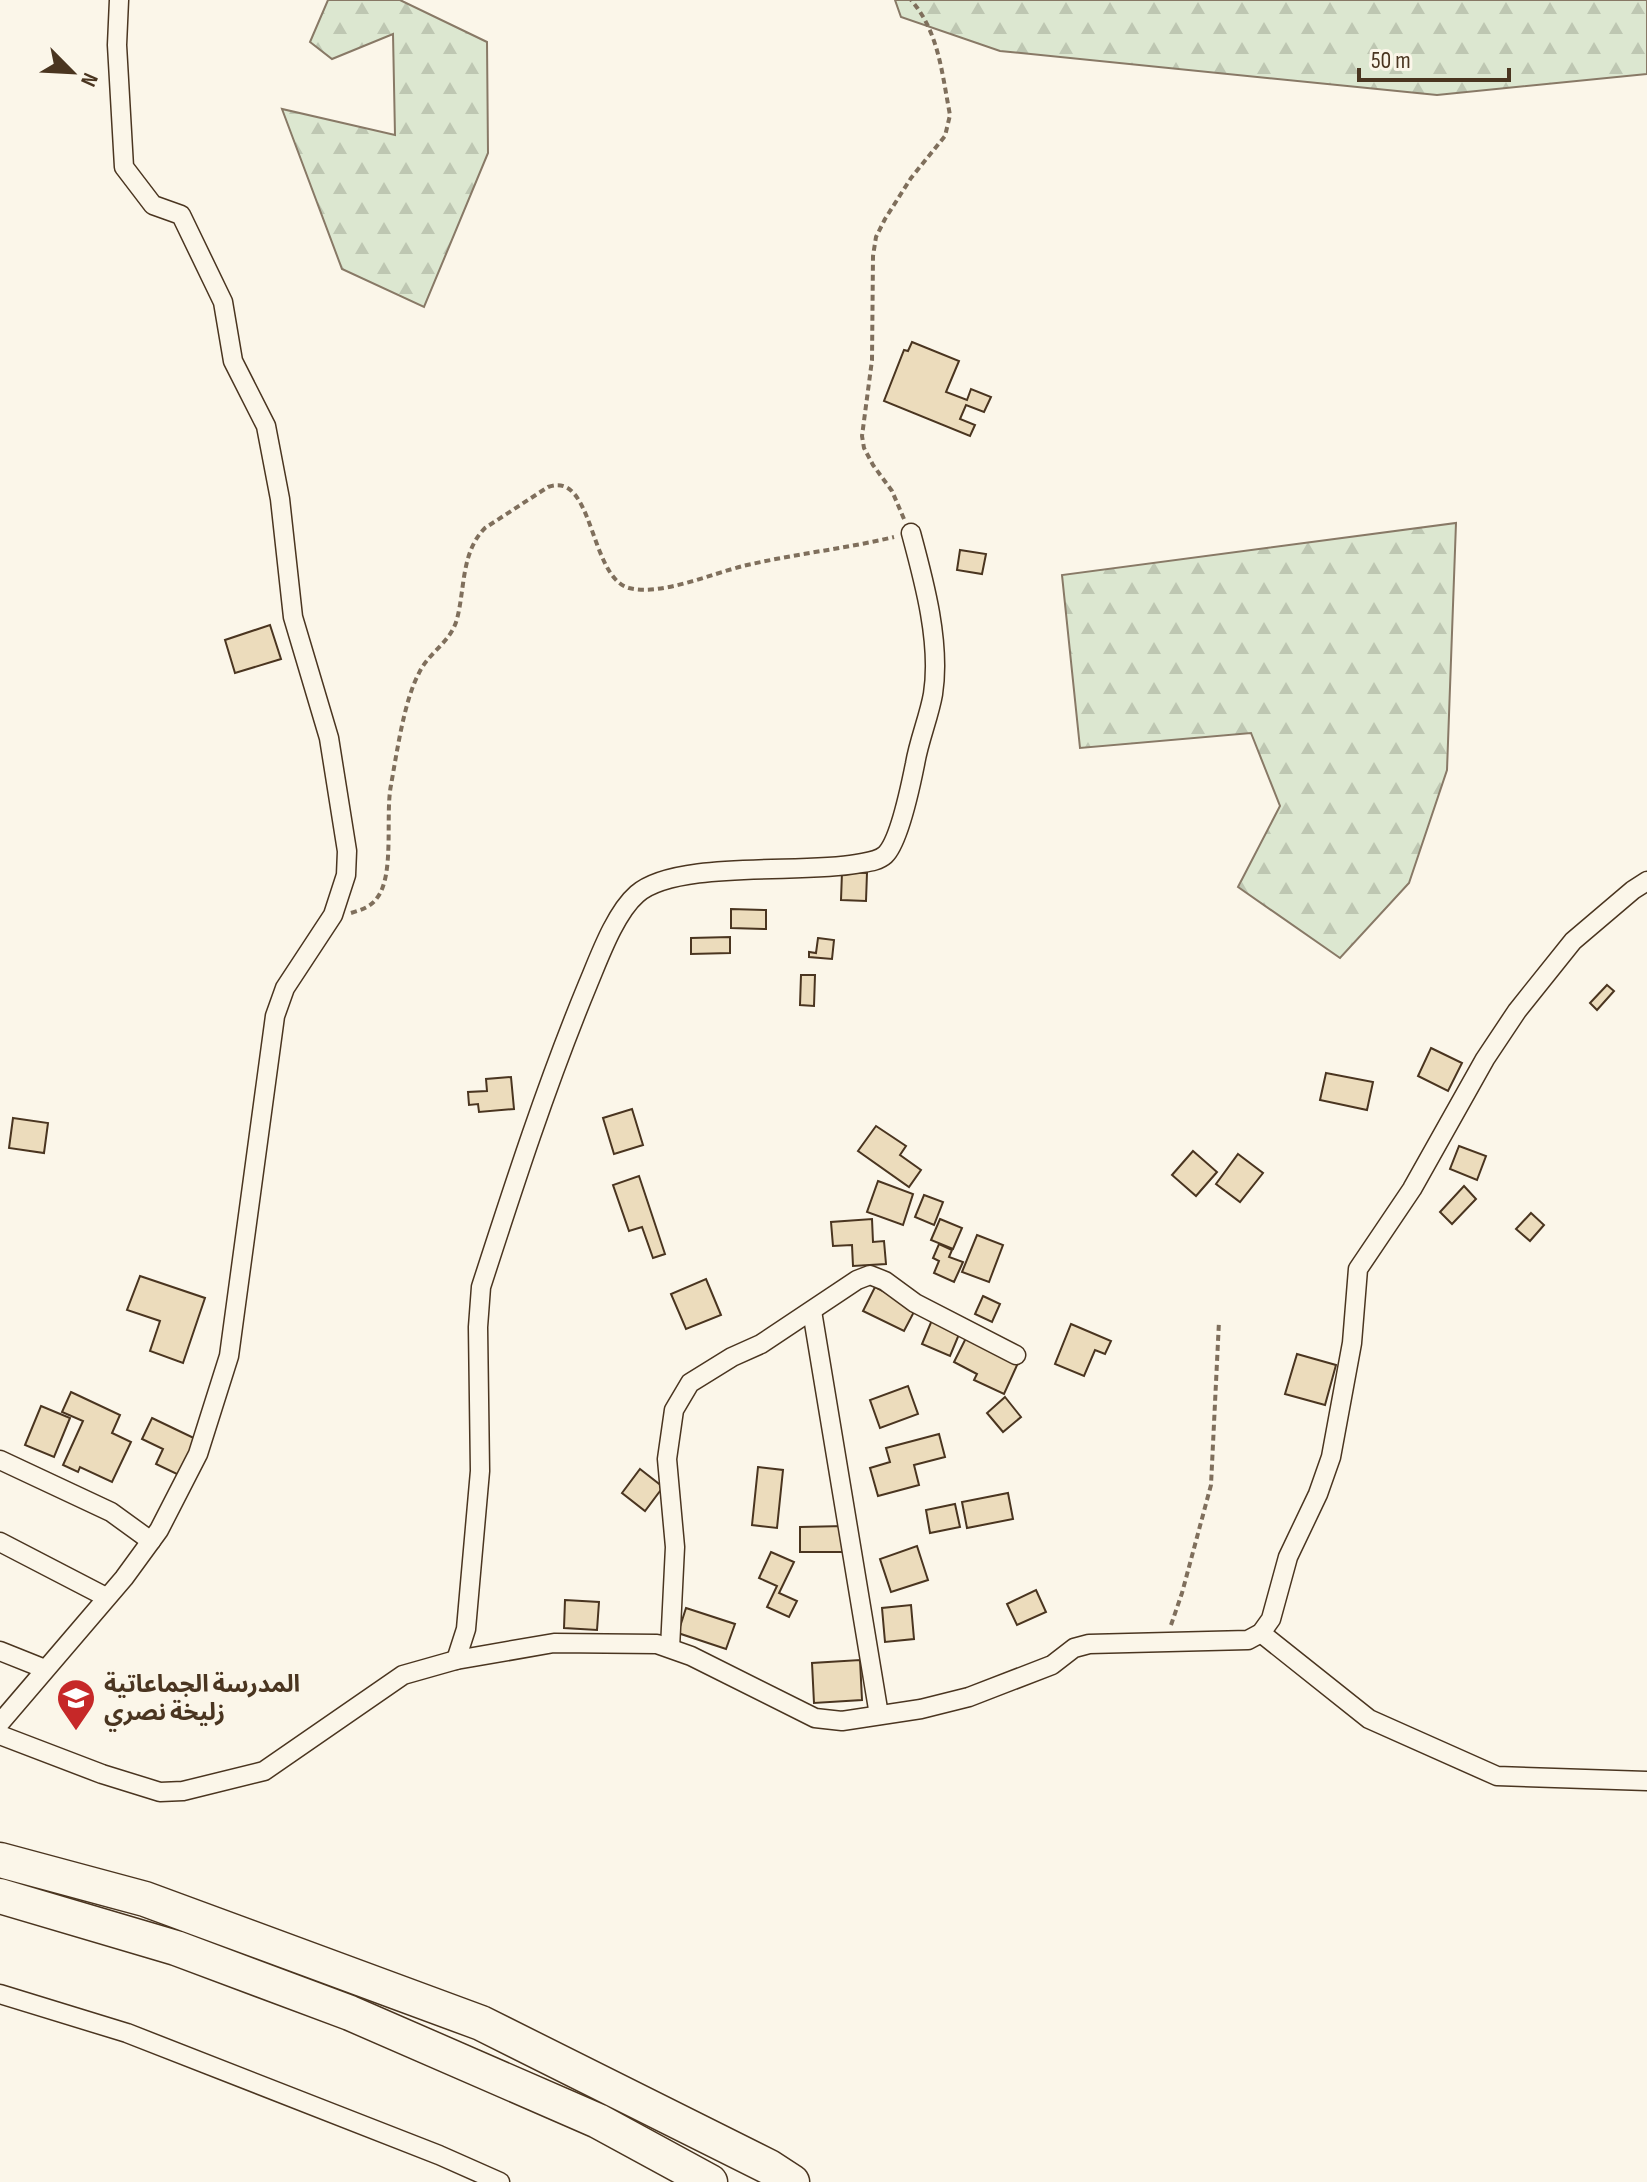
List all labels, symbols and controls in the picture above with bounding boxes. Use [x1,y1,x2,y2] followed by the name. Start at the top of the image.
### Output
[32,32,112,112] north arrow
[1359,32,1509,82] scale bar
[1371,46,1411,75] text: 50 m
[74,69,104,90] text: N
[104,1670,300,1731] place label: المدرسة الجماعاتية زليخة نصري
[55,1677,97,1732] school or university icon: المدرسة الجماعاتية زليخة نصري

